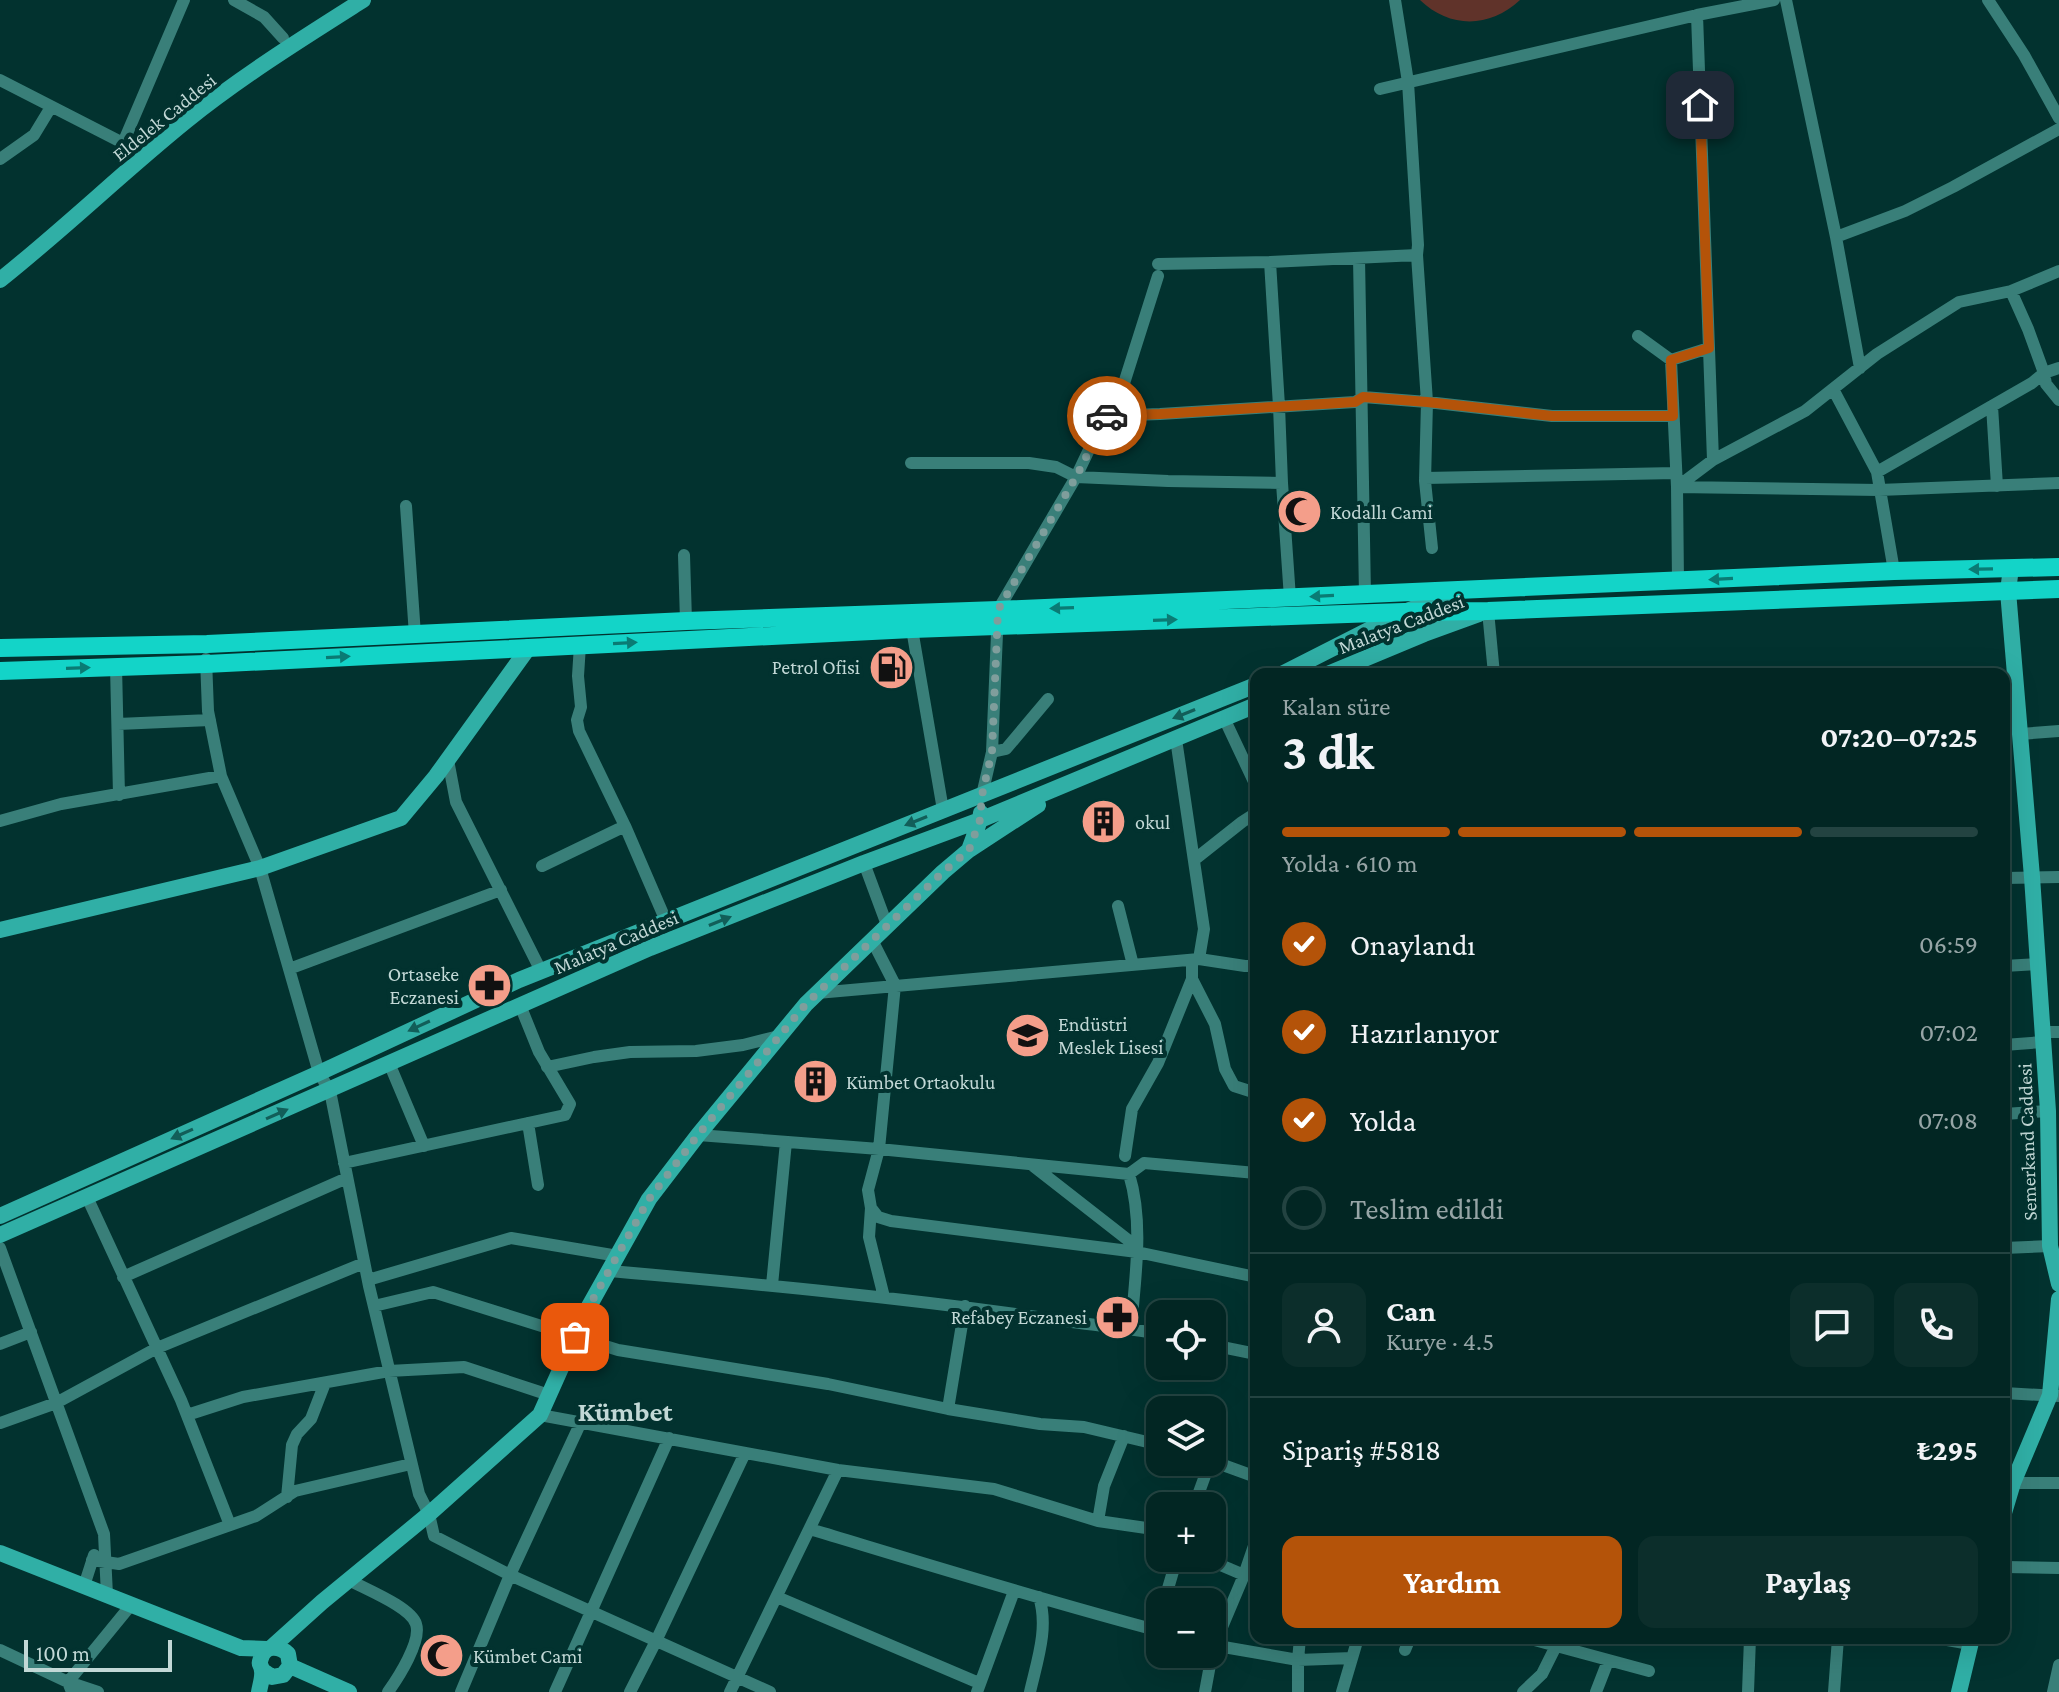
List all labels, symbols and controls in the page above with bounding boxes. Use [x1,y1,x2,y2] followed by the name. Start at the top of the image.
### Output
[108,69,220,165] street label: Eldelek Caddesi
[1666,71,1734,139] pin
[1678,83,1722,127] icon: home
[1067,376,1147,456] courier
[1085,394,1129,438] icon: car
[1275,488,1323,536] mosque icon: Kodallı Cami
[1330,501,1433,523] place label: Kodallı Cami
[1968,562,1993,575] one-way arrow
[1708,573,1733,586] one-way arrow
[1309,590,1334,603] one-way arrow
[1335,590,1467,659] street label: Malatya Caddesi
[1049,601,1074,614] one-way arrow
[1153,614,1178,627] one-way arrow
[613,636,638,649] one-way arrow
[867,643,915,691] fuel station icon: Petrol Ofisi
[326,650,351,663] one-way arrow
[772,656,860,678] place label: Petrol Ofisi
[66,661,91,674] one-way arrow
[1282,692,1391,721] text: Kalan süre
[1172,708,1196,721] one-way arrow
[1820,720,1978,753] text: 07:20–07:25
[1282,722,1374,780] text: 3 dk
[1080,798,1128,846] building icon: okul
[1135,811,1170,833] place label: okul
[904,815,928,828] one-way arrow
[1282,849,1418,878] text: Yolda · 610 m
[551,906,682,979] street label: Malatya Caddesi
[708,914,732,927] one-way arrow
[1282,922,1326,966] icon: check
[1350,928,1475,961] text: Onaylandı
[1919,930,1978,959] text: 06:59
[466,962,514,1010] pharmacy icon: Ortaseke Eczanesi
[388,963,459,1008] place label: Ortaseke Eczanesi
[1282,1010,1326,1054] icon: check
[1003,1011,1051,1059] school or university icon: Endüstri Meslek Lisesi
[1058,1013,1164,1058] place label: Endüstri Meslek Lisesi
[1350,1016,1499,1049] text: Hazırlanıyor
[1920,1018,1978,1047] text: 07:02
[407,1019,431,1033] one-way arrow
[791,1058,839,1106] building icon: Kümbet Ortaokulu
[2013,1063,2041,1221] street label: Semerkand Caddesi
[846,1071,996,1093] place label: Kümbet Ortaokulu
[1282,1098,1326,1142] icon: check
[1350,1104,1416,1137] text: Yolda
[1918,1106,1978,1135] text: 07:08
[265,1108,289,1121] one-way arrow
[171,1127,194,1141] one-way arrow
[1350,1192,1504,1225] text: Teslim edildi
[1282,1283,1366,1367] button: person
[1790,1283,1874,1367] button: chat
[1894,1283,1978,1367] button: phone
[1094,1293,1142,1341] pharmacy icon: Refabey Eczanesi
[1386,1294,1436,1327] text: Can
[1146,1300,1226,1668] map controls
[1146,1300,1226,1380] button: locate
[541,1303,609,1371] pin
[951,1306,1087,1329] place label: Refabey Eczanesi
[553,1315,597,1359] icon: bag
[1386,1327,1494,1356] text: Kurye · 4.5
[577,1396,674,1427] district label: Kümbet
[1146,1396,1226,1476] button: layers
[1282,1433,1441,1466] text: Sipariş #5818
[1917,1433,1978,1466] text: ₺295
[1146,1492,1226,1572] button: +
[1282,1536,1622,1628] button: Yardım
[1638,1536,1978,1628] button: Paylaş
[1146,1588,1226,1668] button: −
[418,1632,466,1680] mosque icon: Kümbet Cami
[24,1636,172,1672] scale bar
[36,1641,90,1666] text: 100 m
[473,1645,583,1667] place label: Kümbet Cami

